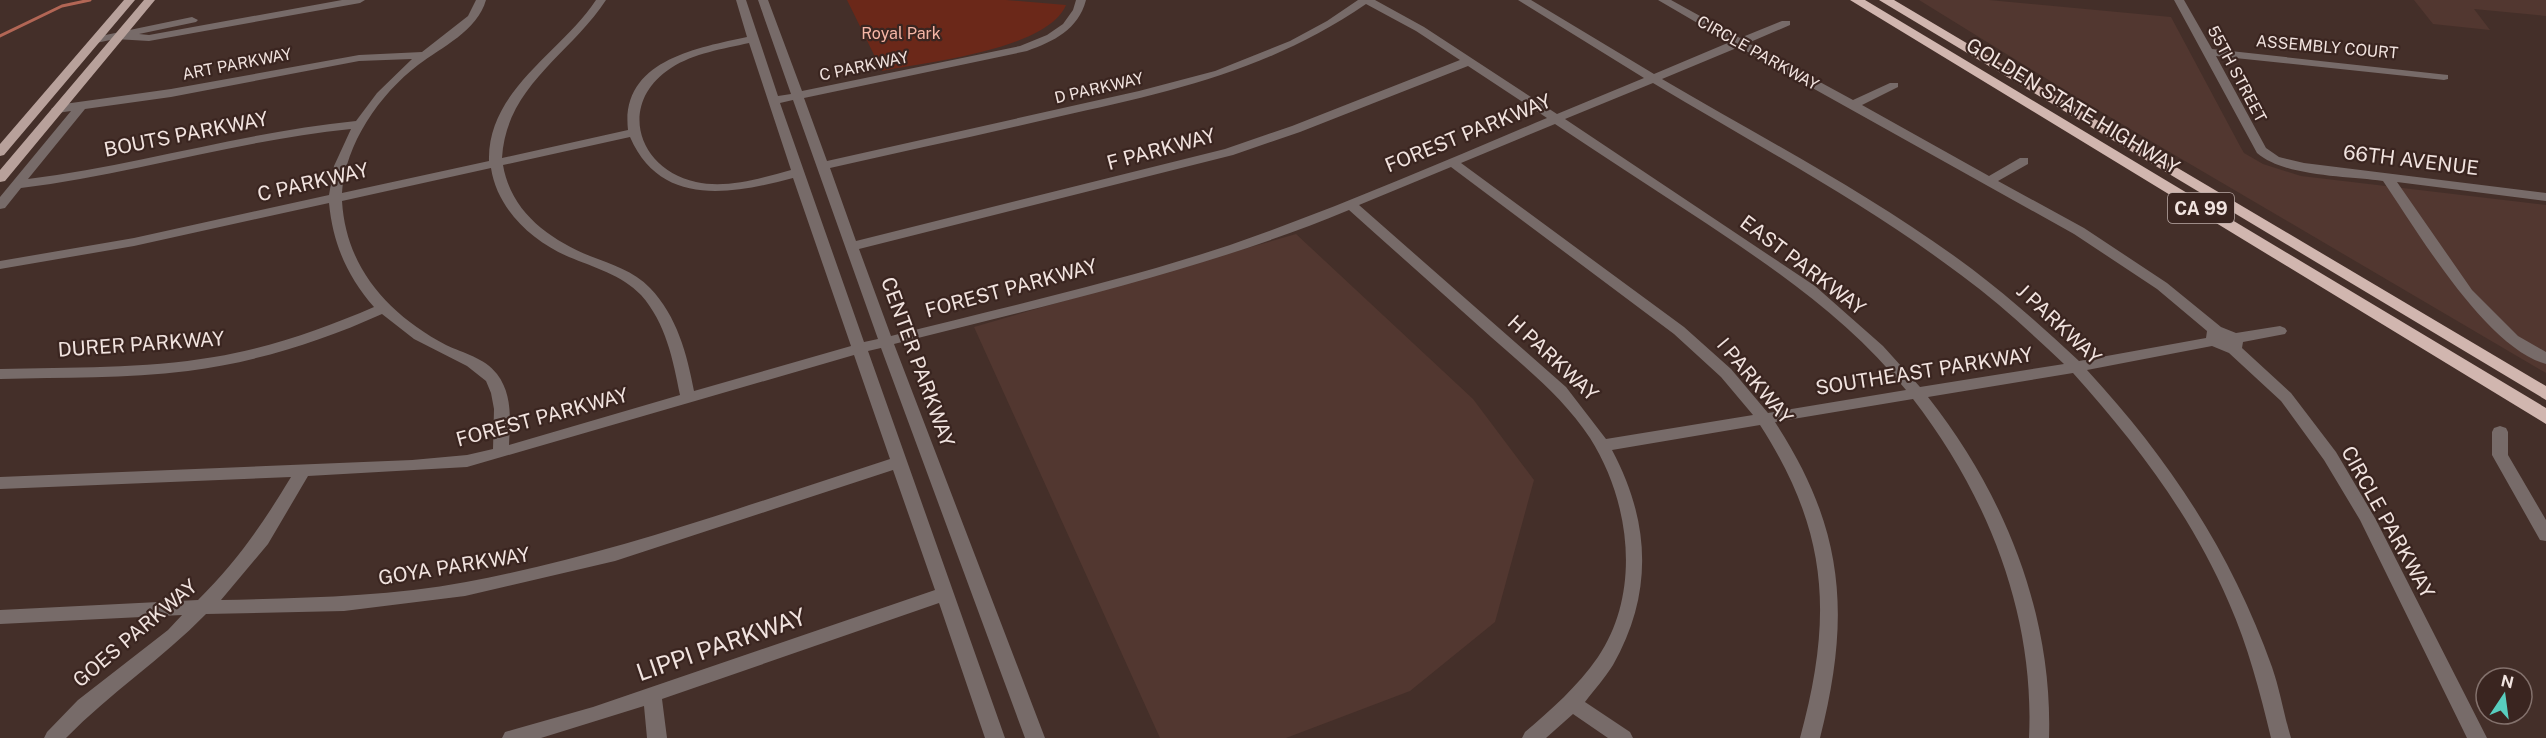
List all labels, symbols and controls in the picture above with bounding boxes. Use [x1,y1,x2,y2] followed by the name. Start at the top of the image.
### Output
[1694,12,1822,94] street label: CIRCLE PARKWAY
[2204,22,2271,126] street label: 55TH STREET
[861,24,941,43] park label: Royal Park
[2255,31,2399,63] street label: ASSEMBLY COURT
[1962,33,2184,179] street label: GOLDEN STATE HIGHWAY
[181,44,294,84] street label: ART PARKWAY
[818,47,911,85] street label: C PARKWAY
[1053,68,1146,107] street label: D PARKWAY
[1381,89,1555,177] street label: FOREST PARKWAY
[102,106,270,162] street label: BOUTS PARKWAY
[1104,123,1218,175] street label: F PARKWAY
[2342,140,2480,180] street label: 66TH AVENUE
[255,158,371,206] street label: C PARKWAY
[2168,193,2234,223] road number: CA 99
[1736,210,1870,320] street label: EAST PARKWAY
[922,253,1100,323] street label: FOREST PARKWAY
[876,274,960,450] street label: CENTER PARKWAY
[2012,279,2106,369] street label: J PARKWAY
[1503,310,1603,406] street label: H PARKWAY
[57,326,225,362] street label: DURER PARKWAY
[1712,333,1798,429] street label: I PARKWAY
[1814,342,2034,400] street label: SOUTHEAST PARKWAY
[453,382,631,452] street label: FOREST PARKWAY
[2336,442,2440,602] street label: CIRCLE PARKWAY
[376,542,532,590] street label: GOYA PARKWAY
[68,574,202,692] street label: GOES PARKWAY
[633,602,810,686] street label: LIPPI PARKWAY
[2474,666,2534,726] north arrow
[2499,671,2515,693] text: N

